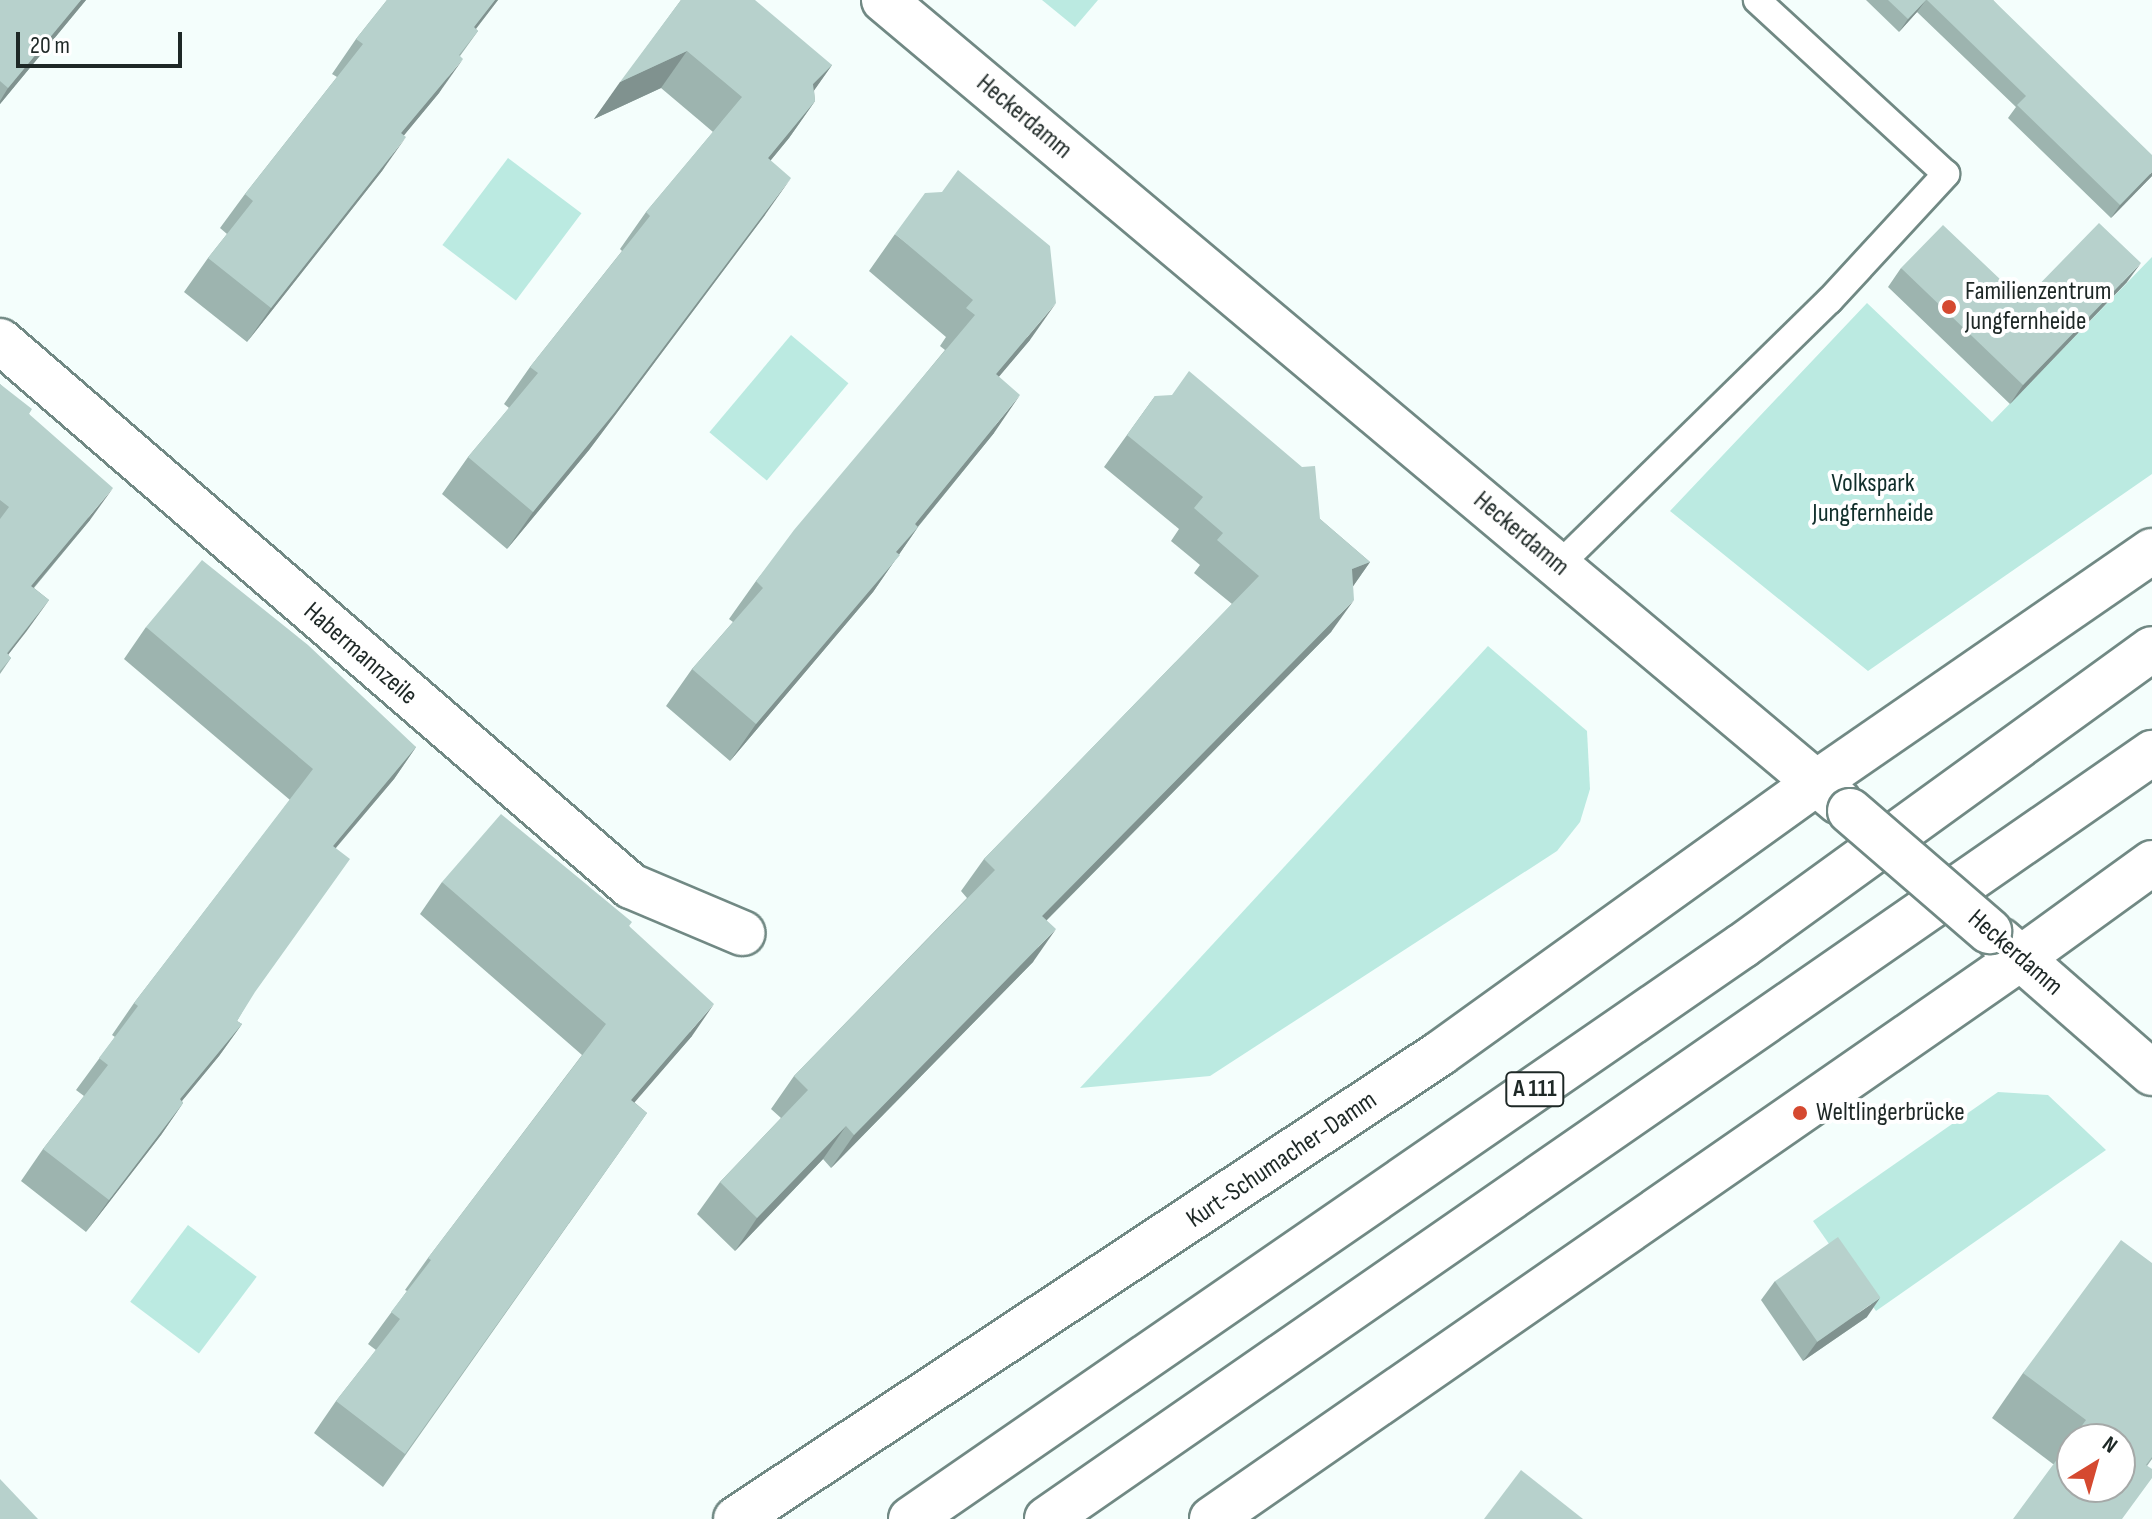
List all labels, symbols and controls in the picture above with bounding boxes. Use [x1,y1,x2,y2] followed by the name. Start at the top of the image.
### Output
[20,16,186,66] scale bar
[30,31,70,60] text: 20 m
[970,68,1078,166] street label: Heckerdamm
[1965,276,2111,338] place label: Familienzentrum Jungfernheide
[1940,298,1958,316] marker: Familienzentrum Jungfernheide
[1812,468,1934,530] park label: Volkspark Jungfernheide
[1467,485,1575,583] street label: Heckerdamm
[297,596,423,712] street label: Habermannzeile
[1961,903,2069,1003] street label: Heckerdamm
[1505,1069,1565,1109] road number: A 111
[1181,1085,1383,1235] street label: Kurt-Schumacher-Damm
[1816,1097,1965,1129] place label: Weltlingerbrücke
[1791,1104,1809,1122] marker: Weltlingerbrücke
[2056,1423,2136,1503] north arrow
[2097,1431,2122,1459] text: N

